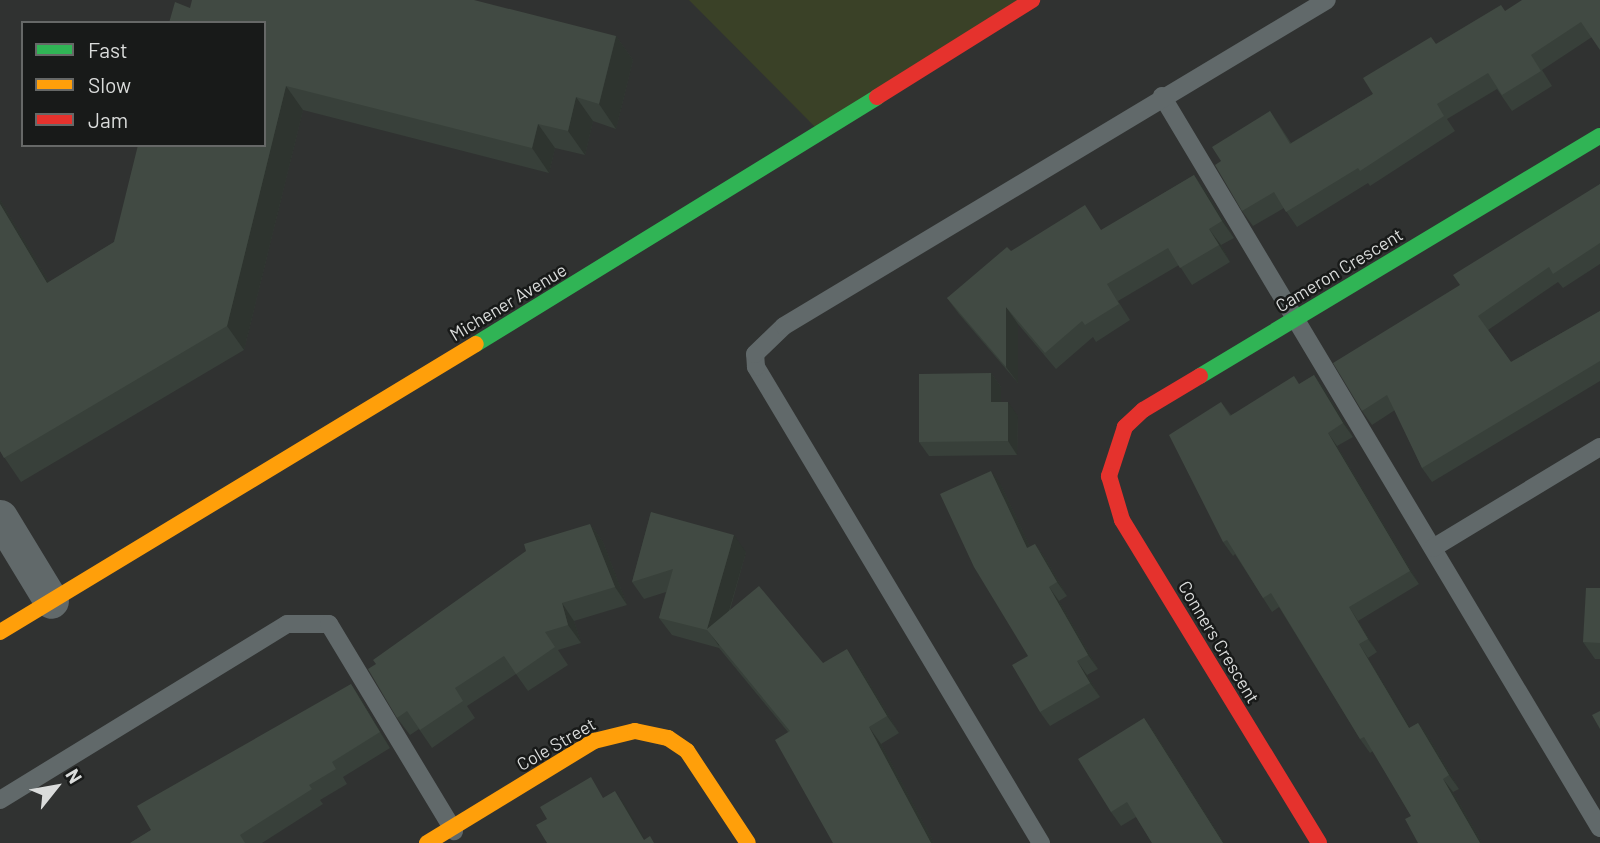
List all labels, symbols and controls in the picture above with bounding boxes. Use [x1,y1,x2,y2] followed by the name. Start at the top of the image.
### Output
[21,21,266,147] legend
[88,37,128,62] text: Fast
[88,72,131,97] text: Slow
[88,107,128,132] text: Jam
[1271,224,1407,316] street label: Cameron Crescent
[446,259,570,345] street label: Michener Avenue
[1174,577,1264,707] street label: Conners Crescent
[513,713,599,775] street label: Cole Street
[21,752,91,822] north arrow
[61,765,88,787] text: N

